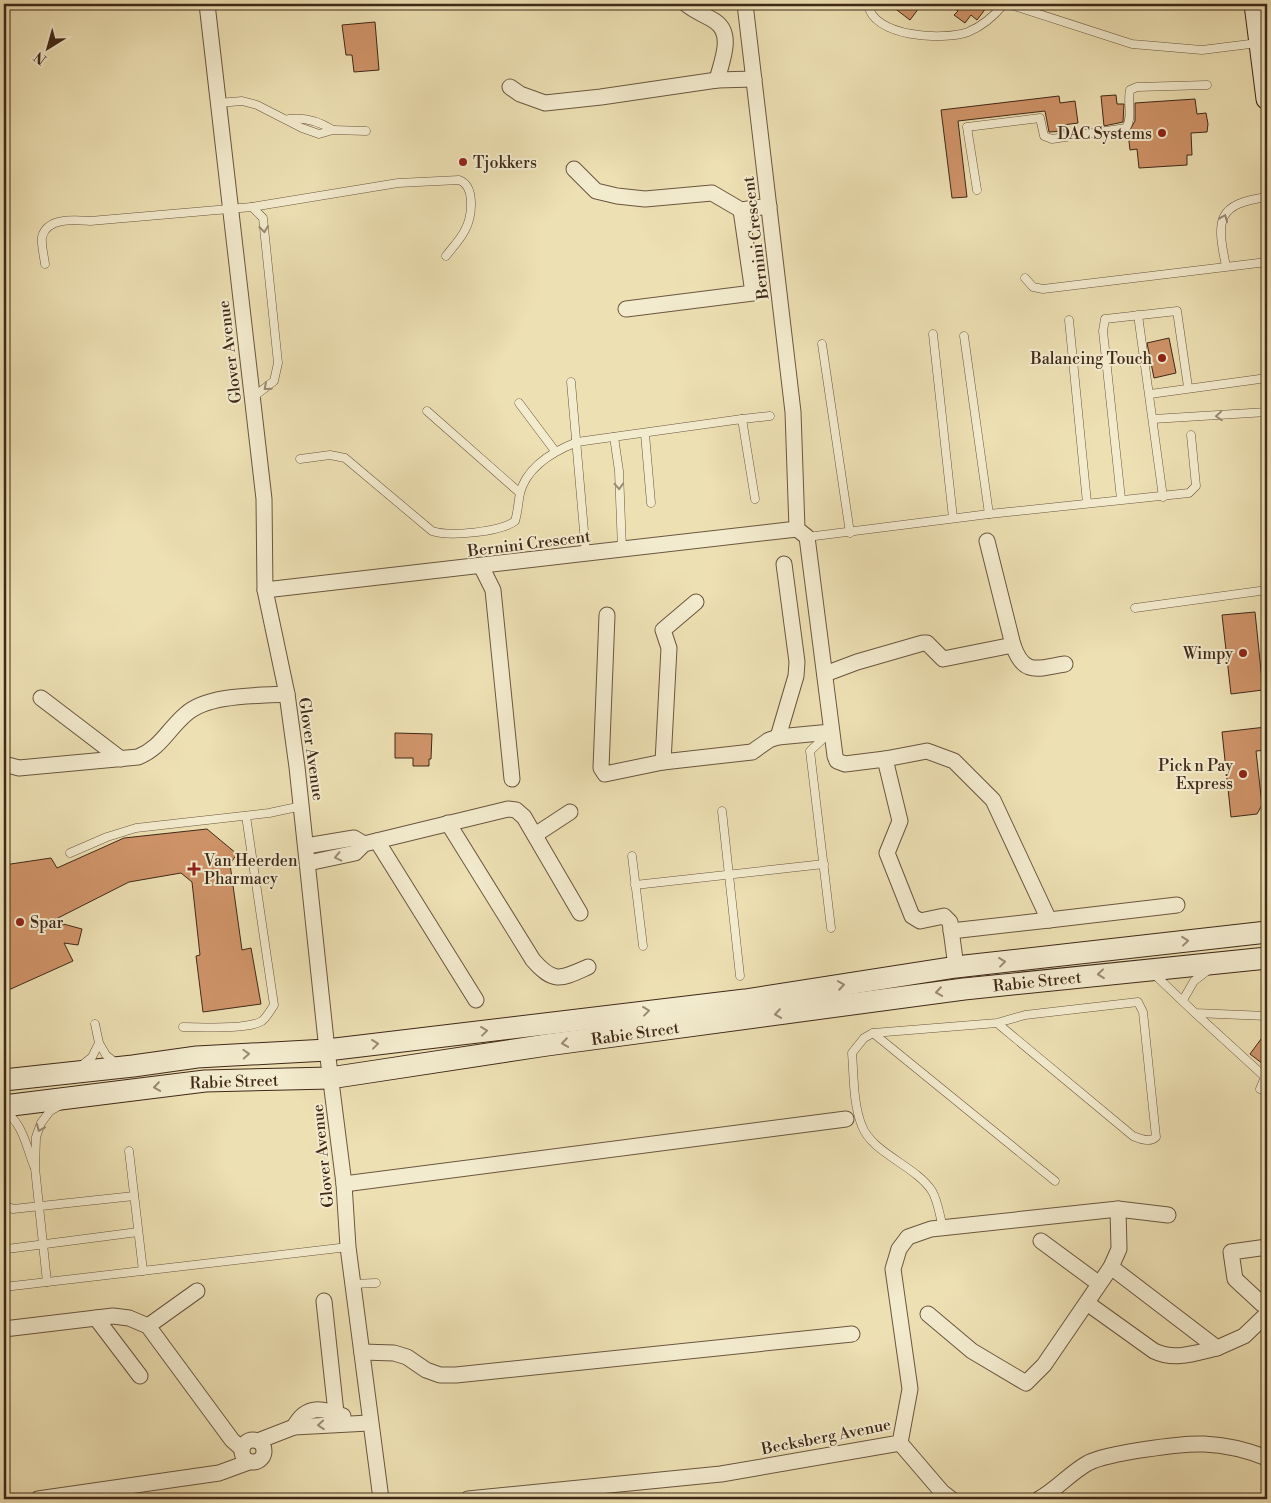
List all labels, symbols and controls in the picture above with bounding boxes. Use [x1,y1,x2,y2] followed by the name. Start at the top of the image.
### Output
[22,22,72,72] north arrow
[31,47,51,68] text: N
[1057,124,1152,144] place label: DAC Systems
[1156,127,1168,139] marker: DAC Systems
[473,153,537,173] place label: Tjokkers
[457,156,469,168] marker: Tjokkers
[738,175,774,301] street label: Bernini Crescent
[1218,214,1228,223] one-way arrow
[258,225,269,233] one-way arrow
[214,299,246,405] street label: Glover Avenue
[1029,349,1152,369] place label: Balancing Touch
[1156,352,1168,364] marker: Balancing Touch
[263,381,272,390] one-way arrow
[1214,410,1222,421] one-way arrow
[614,482,625,490] one-way arrow
[466,526,592,562] street label: Bernini Crescent
[1182,644,1233,664] place label: Wimpy
[1237,647,1249,659] marker: Wimpy
[294,696,328,802] street label: Glover Avenue
[1158,756,1233,794] place label: Pick n Pay Express
[1237,768,1249,780] marker: Pick n Pay Express
[203,851,298,889] place label: Van Heerden Pharmacy
[333,851,342,862] one-way arrow
[188,863,200,875] marker: Van Heerden Pharmacy
[30,913,64,933] place label: Spar
[14,916,26,928] marker: Spar
[1181,936,1189,947] one-way arrow
[999,957,1007,968] one-way arrow
[992,967,1083,997] street label: Rabie Street
[1096,968,1104,979] one-way arrow
[837,980,846,990] one-way arrow
[935,986,943,997] one-way arrow
[642,1006,650,1017] one-way arrow
[774,1008,782,1019] one-way arrow
[590,1018,681,1050] street label: Rabie Street
[481,1026,489,1037] one-way arrow
[561,1037,569,1048] one-way arrow
[371,1039,379,1050] one-way arrow
[242,1049,250,1060] one-way arrow
[189,1070,279,1094] street label: Rabie Street
[152,1081,160,1092] one-way arrow
[308,1103,338,1209] street label: Glover Avenue
[36,1123,46,1132] one-way arrow
[759,1415,893,1460] street label: Becksberg Avenue
[317,1419,325,1430] one-way arrow

